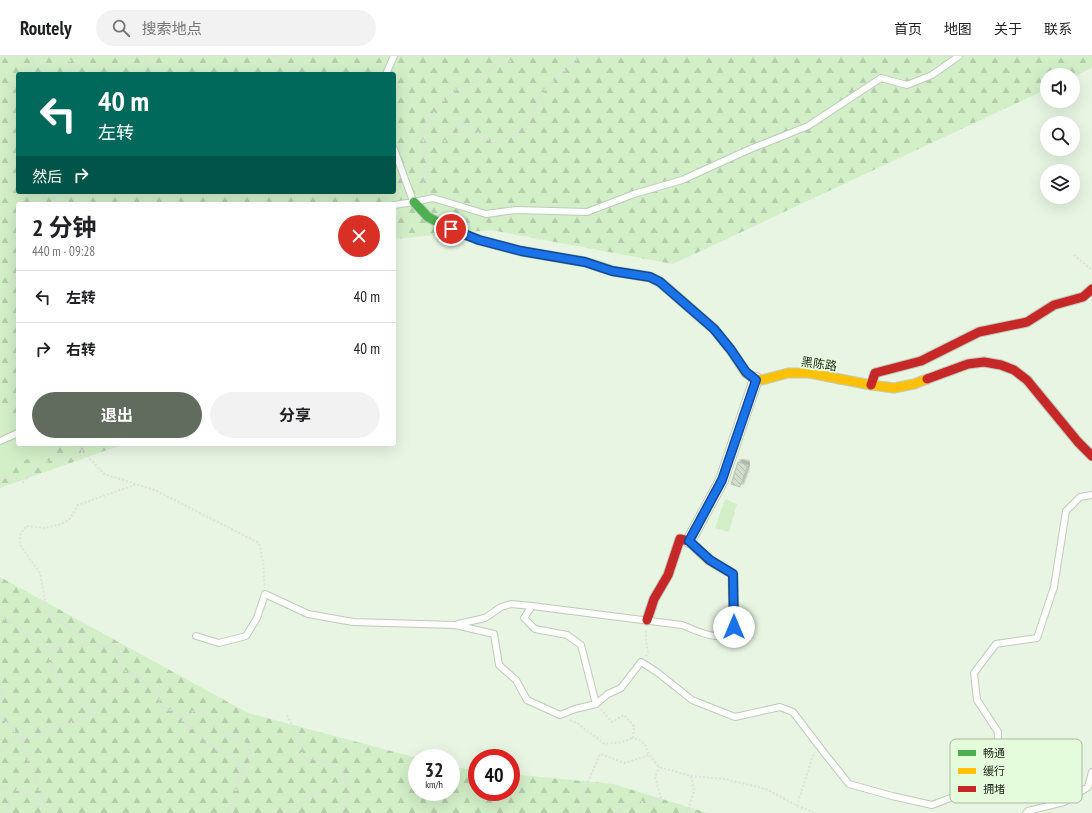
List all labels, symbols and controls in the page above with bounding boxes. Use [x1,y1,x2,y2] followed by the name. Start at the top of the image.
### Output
[96,10,376,46] search box
[20,16,72,40] text: Routely
[110,17,132,39] icon: search
[142,19,202,38] text: 搜索地点
[894,20,922,38] text: 首页
[944,20,972,38] text: 地图
[994,20,1022,38] text: 关于
[1044,20,1072,38] text: 联系
[1040,68,1080,204] map controls
[1040,68,1080,108] button: sound
[98,82,149,119] text: 40 m
[32,88,84,140] icon: left
[1040,116,1080,156] button: search
[98,121,134,144] text: 左转
[70,164,92,186] icon: right
[1040,164,1080,204] button: layers
[32,167,62,186] text: 然后
[32,212,96,243] text: 2 分钟
[434,212,468,246] pin
[338,215,380,257] button: close
[440,218,462,240] icon: arrive
[32,243,95,260] text: 440 m · 09:28
[32,286,54,308] icon: left
[354,287,380,306] text: 40 m
[66,288,96,307] text: 左转
[32,338,54,360] icon: right
[354,339,380,358] text: 40 m
[66,340,96,359] text: 右转
[800,354,838,373] street label: 黑陈路
[32,392,202,438] button: 退出
[210,392,380,438] button: 分享
[713,606,755,648] position arrow
[950,739,1082,803] legend
[983,746,1005,760] text: 畅通
[468,749,520,801] speed limit sign: 40
[424,757,444,783] text: 32
[983,764,1005,778] text: 缓行
[425,778,443,791] text: km/h
[983,782,1005,796] text: 拥堵

